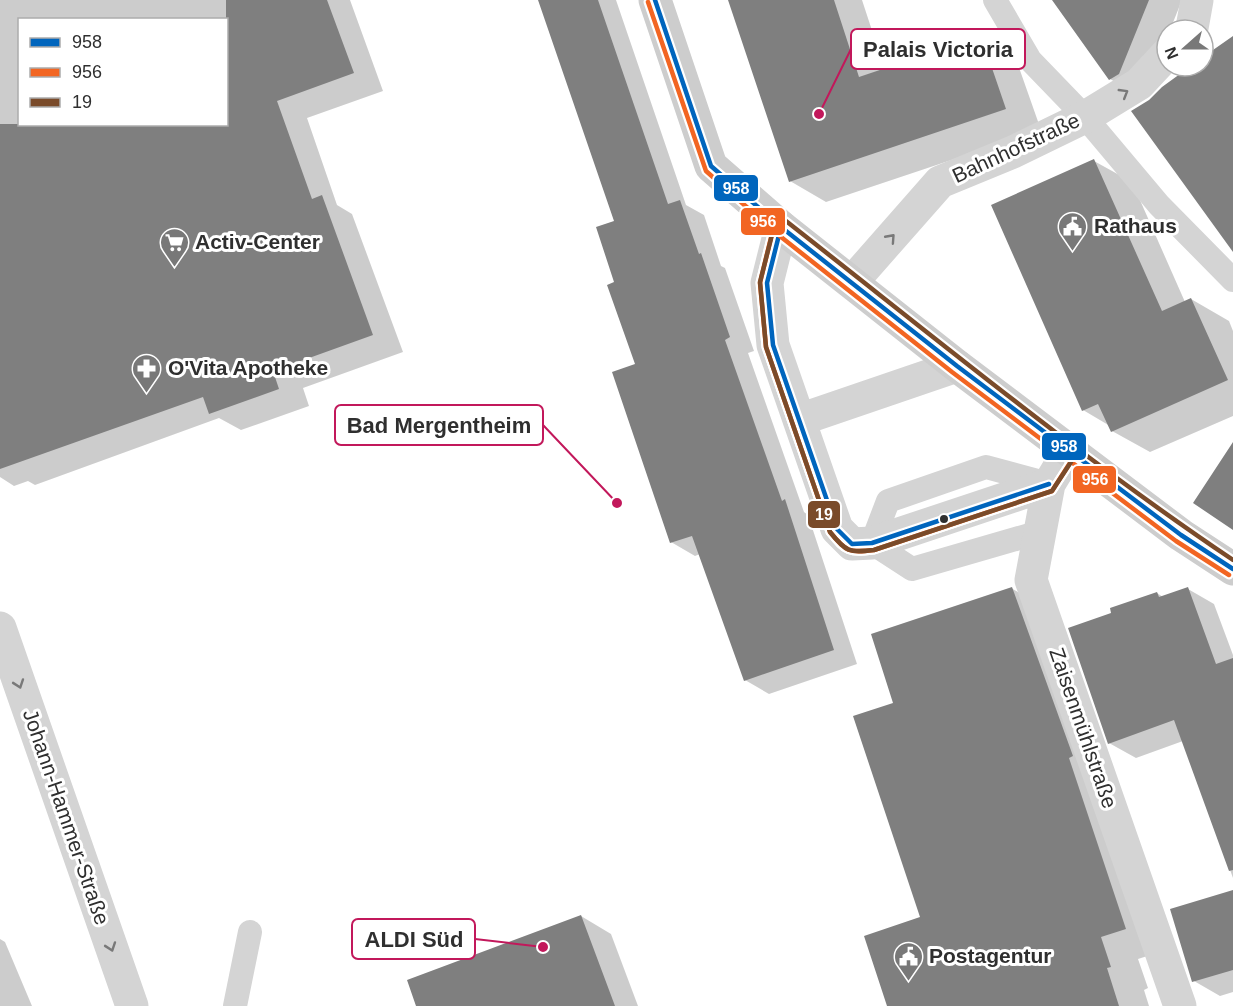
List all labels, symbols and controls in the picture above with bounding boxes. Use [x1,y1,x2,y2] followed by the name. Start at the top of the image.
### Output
[18,18,228,126] legend
[1155,18,1215,78] north arrow
[851,29,1025,69] callout: Palais Victoria
[72,32,102,52] text: 958
[863,37,1014,62] text: Palais Victoria
[1161,45,1181,62] text: N
[72,62,102,82] text: 956
[1118,89,1128,101] one-way arrow
[72,92,92,112] text: 19
[948,108,1083,187] street label: Bahnhofstraße
[713,174,759,202] line badge: 958
[723,180,749,197] text: 958
[740,207,786,236] line badge: 956
[1057,210,1089,252] public building icon: Rathaus
[750,213,776,230] text: 956
[1094,214,1177,237] place label: Rathaus
[158,226,190,268] supermarket icon: Activ-Center
[195,230,320,253] place label: Activ-Center
[884,234,895,245] one-way arrow
[131,352,163,394] pharmacy icon: O'Vita Apotheke
[168,356,328,379] place label: O'Vita Apotheke
[335,405,543,445] callout: Bad Mergentheim
[347,413,531,438] text: Bad Mergentheim
[1041,432,1087,461] line badge: 958
[1051,438,1077,455] text: 958
[1072,465,1117,494] line badge: 956
[1082,471,1108,488] text: 956
[807,500,841,529] line badge: 19
[815,506,833,523] text: 19
[938,513,950,525] unlabelled marker
[1045,645,1122,811] street label: Zaisenmühlstraße
[12,678,25,689] one-way arrow
[19,706,114,928] street label: Johann-Hammer-Straße
[352,919,475,959] callout: ALDI Süd
[365,927,464,952] text: ALDI Süd
[892,940,924,982] public building icon: Postagentur
[104,941,117,952] one-way arrow
[929,944,1052,967] place label: Postagentur

